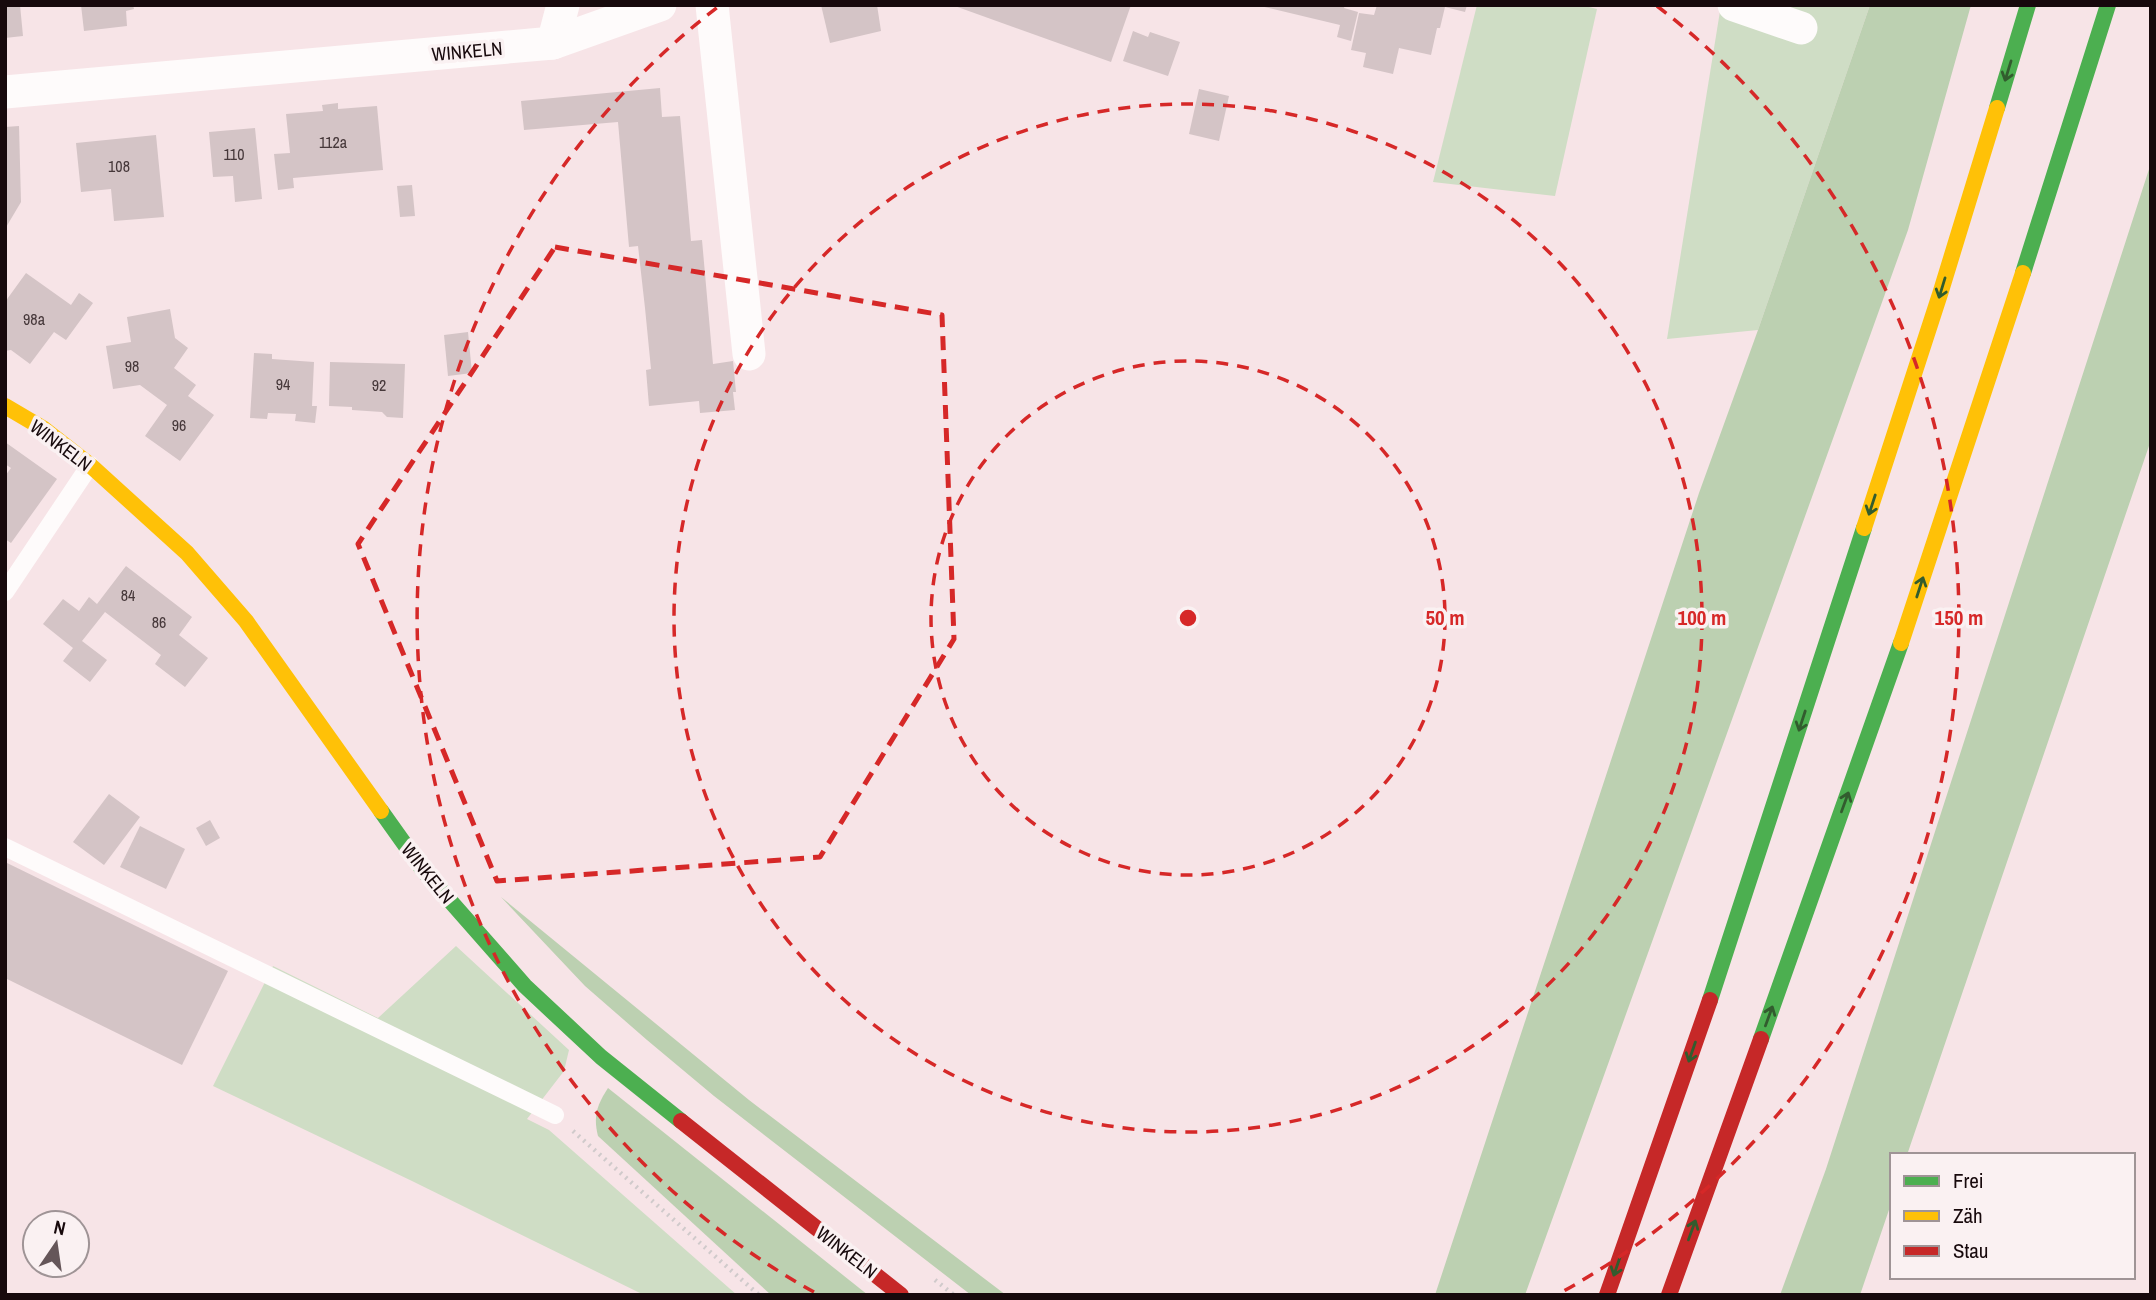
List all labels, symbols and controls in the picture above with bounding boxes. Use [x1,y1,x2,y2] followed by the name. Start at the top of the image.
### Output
[431,35,503,67] street label: WINKELN
[2001,59,2014,81] one-way arrow
[319,131,348,153] house number: 112a
[224,143,244,165] house number: 110
[108,155,130,177] house number: 108
[1935,277,1947,299] one-way arrow
[23,308,46,330] house number: 98a
[125,355,139,377] house number: 98
[276,373,290,395] house number: 94
[372,374,386,396] house number: 92
[25,413,97,477] street label: WINKELN
[172,414,186,436] house number: 96
[1865,493,1877,515] one-way arrow
[1914,576,1927,598] one-way arrow
[121,584,135,606] house number: 84
[1425,603,1465,632] text: 50 m
[1678,603,1726,632] text: 100 m
[1935,603,1983,632] text: 150 m
[1176,606,1200,630] centre of rings
[152,611,166,633] house number: 86
[1795,710,1807,732] one-way arrow
[1840,792,1853,813] one-way arrow
[396,837,460,909] street label: WINKELN
[1764,1006,1776,1028] one-way arrow
[1685,1040,1698,1062] one-way arrow
[1890,1153,2135,1279] legend
[1953,1166,1984,1195] text: Frei
[1953,1201,1983,1230] text: Zäh
[21,1209,91,1279] north arrow
[51,1214,68,1241] text: N
[811,1220,883,1284] street label: WINKELN
[1687,1220,1699,1242] one-way arrow
[1953,1236,1988,1265] text: Stau
[1610,1255,1622,1277] one-way arrow

